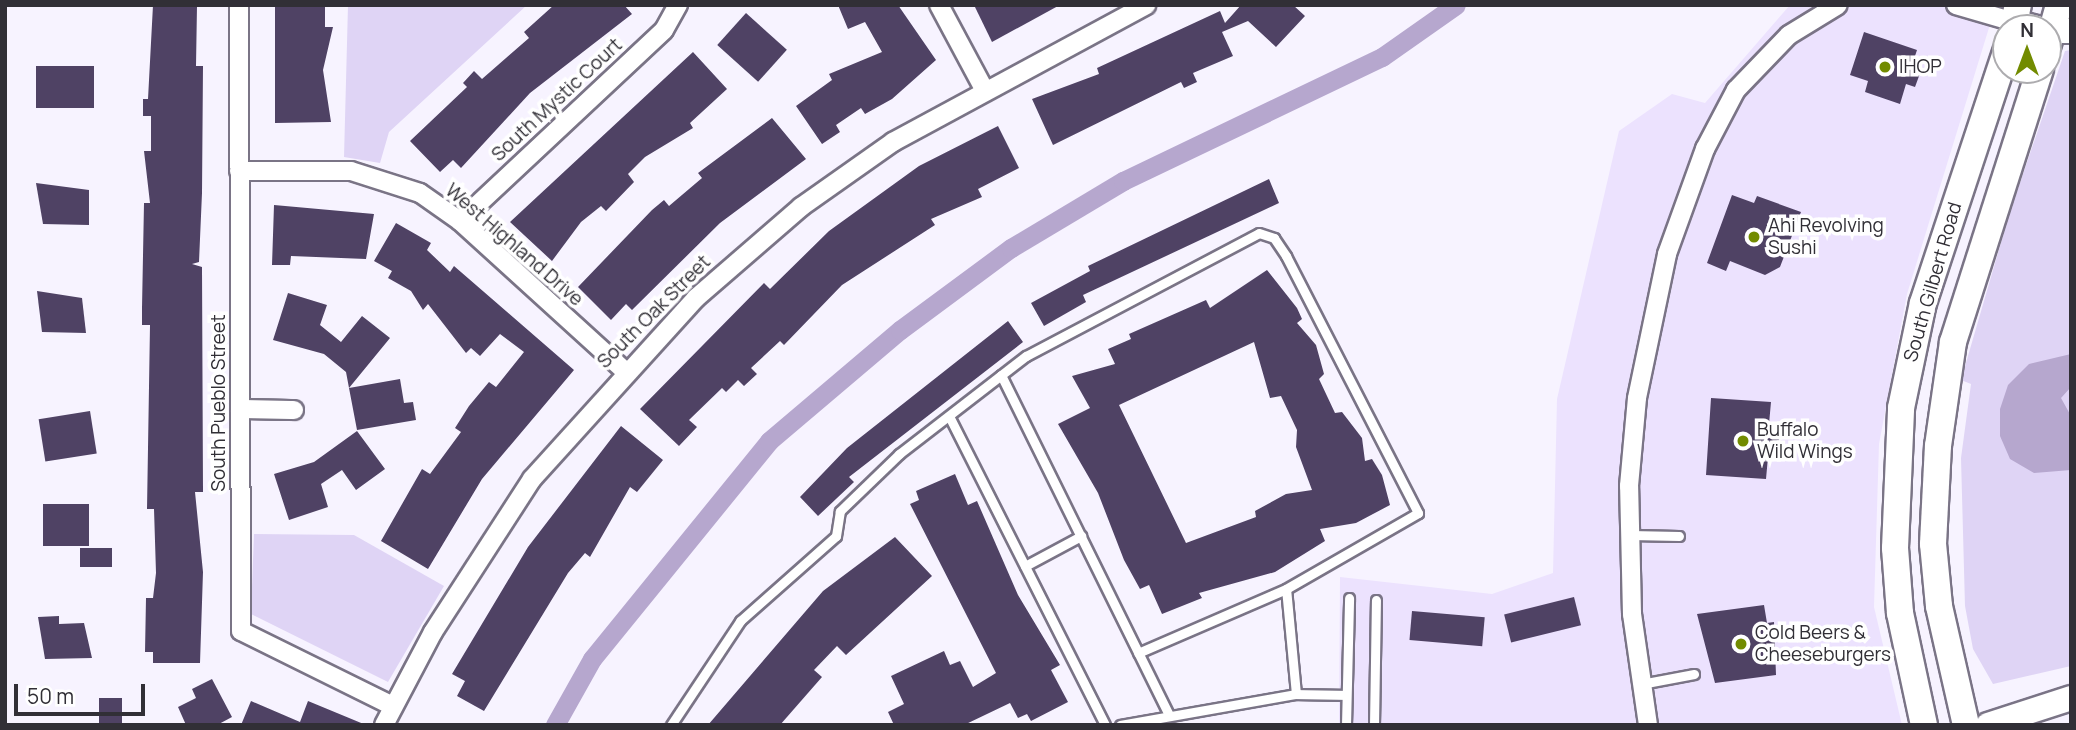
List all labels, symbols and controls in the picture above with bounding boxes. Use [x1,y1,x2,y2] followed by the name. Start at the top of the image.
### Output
[1992,14,2062,84] north arrow
[2020,17,2034,43] text: N
[487,34,627,166] street label: South Mystic Court
[1899,56,1942,78] place label: IHOP
[1877,59,1893,75] marker: IHOP
[441,179,587,311] street label: West Highland Drive
[1899,200,1967,364] street label: South Gilbert Road
[1768,215,1884,259] place label: Ahi Revolving Sushi
[1746,229,1762,245] marker: Ahi Revolving Sushi
[593,251,715,373] street label: South Oak Street
[208,314,230,492] street label: South Pueblo Street
[1757,419,1853,463] place label: Buffalo Wild Wings
[1735,433,1751,449] marker: Buffalo Wild Wings
[1755,622,1891,666] place label: Cold Beers & Cheeseburgers
[1733,636,1749,652] marker: Cold Beers & Cheeseburgers
[18,670,149,714] scale bar
[27,682,74,710] text: 50 m

